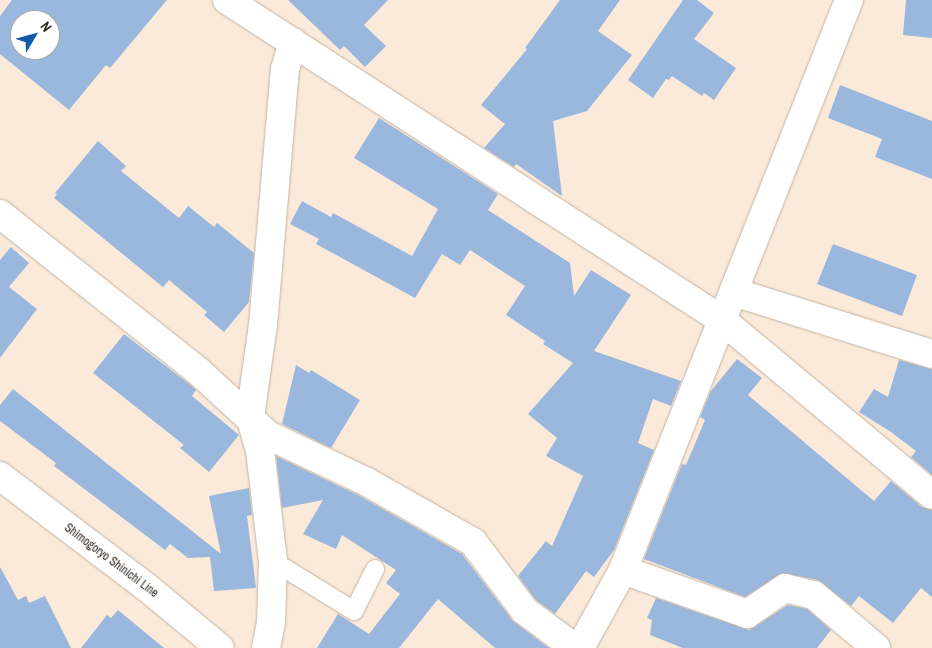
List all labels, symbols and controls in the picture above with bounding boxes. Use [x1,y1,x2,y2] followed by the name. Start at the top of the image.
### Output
[10,10,60,60] north arrow
[36,18,56,35] text: N
[61,521,161,601] street label: Shimogoryo Shinichi Line

